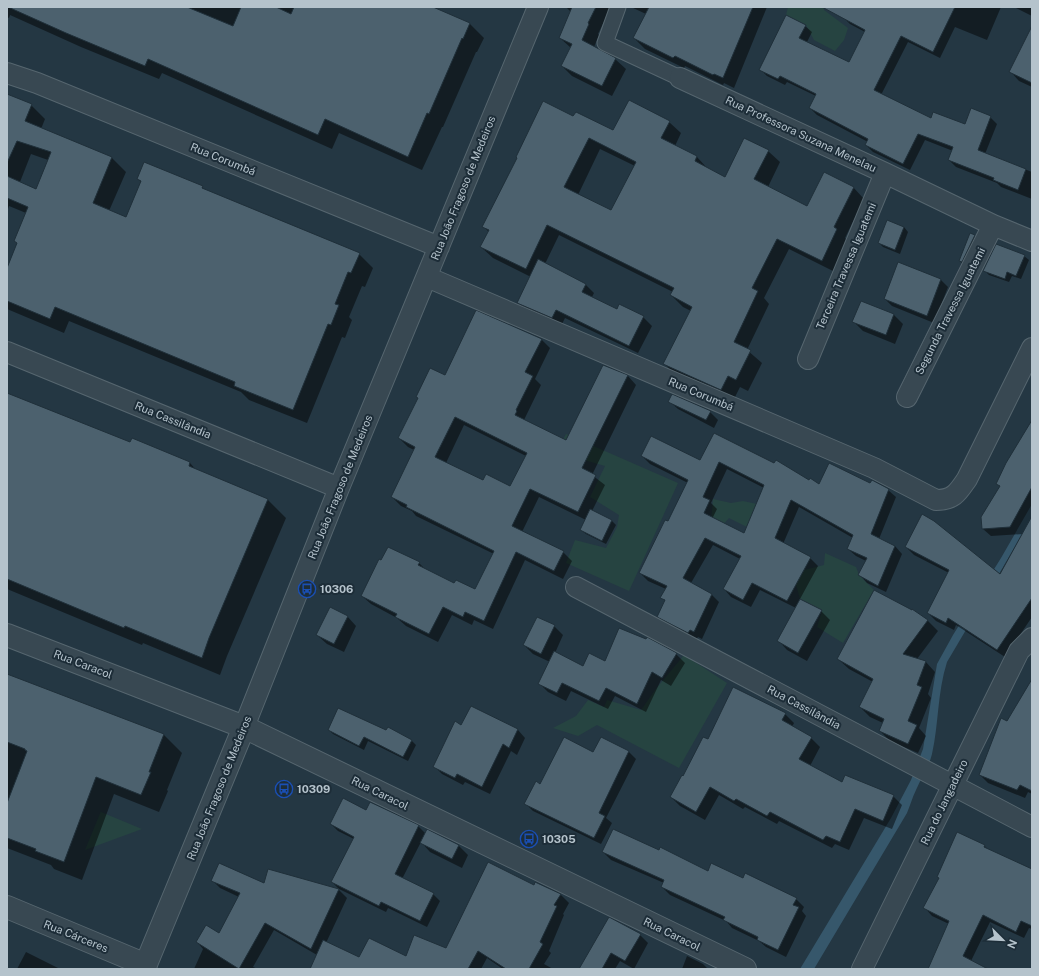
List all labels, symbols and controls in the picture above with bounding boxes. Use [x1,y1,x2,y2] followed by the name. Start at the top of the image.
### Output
[724,94,878,174] street label: Rua Professora Suzana Menelau
[429,114,498,262] street label: Rua João Fragoso de Medeiros
[189,140,257,178] street label: Rua Corumbá
[814,201,878,331] street label: Terceira Travessa Iguatemi
[913,246,987,376] street label: Segunda Travessa Iguatemi
[667,375,735,413] street label: Rua Corumbá
[133,399,213,441] street label: Rua Cassilândia
[306,413,375,561] street label: Rua João Fragoso de Medeiros
[297,579,317,599] bus stop icon: 10306
[320,583,353,595] place label: 10306
[52,647,114,681] street label: Rua Caracol
[765,683,843,731] street label: Rua Cassilândia
[185,714,254,862] street label: Rua João Fragoso de Medeiros
[918,757,970,847] street label: Rua do Jangadeiro
[350,774,410,812] street label: Rua Caracol
[274,779,294,799] bus stop icon: 10309
[297,783,330,795] place label: 10309
[519,829,539,849] bus stop icon: 10305
[542,833,576,845] place label: 10305
[642,915,702,953] street label: Rua Caracol
[42,918,110,955] street label: Rua Cárceres
[983,920,1023,960] north arrow
[1005,938,1019,950] text: N

